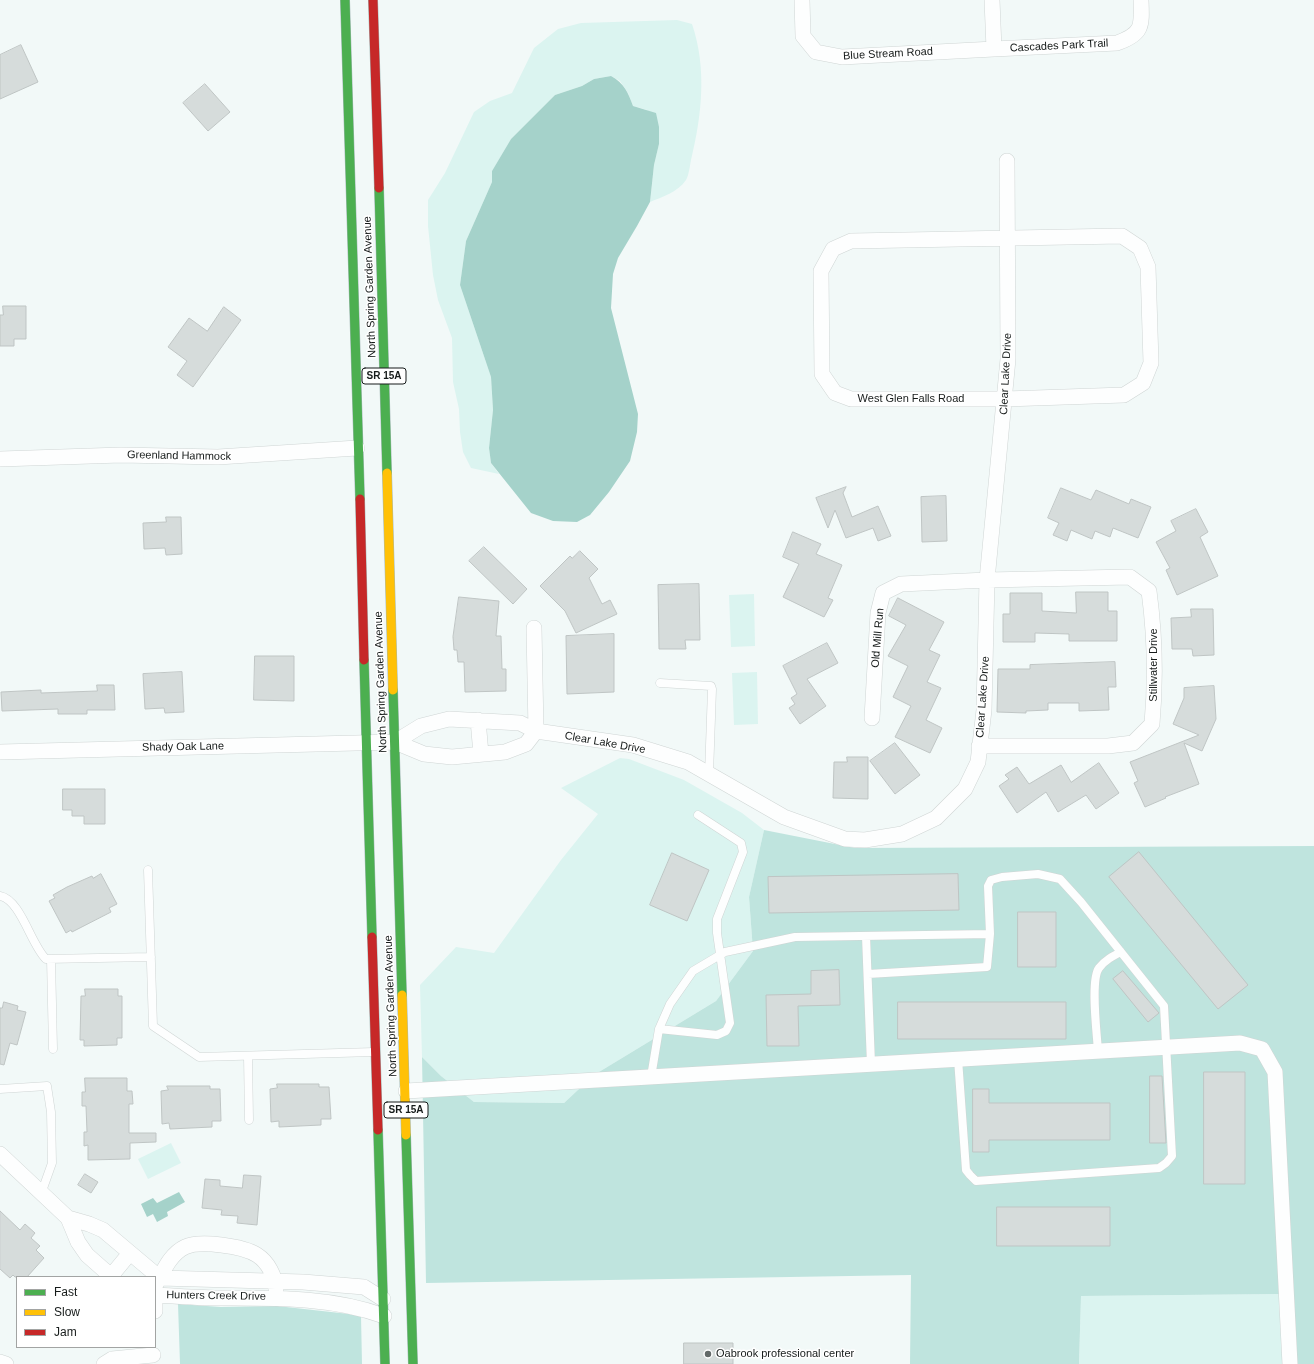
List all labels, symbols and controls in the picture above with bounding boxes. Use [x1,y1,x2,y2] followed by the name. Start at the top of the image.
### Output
[1009,37,1109,55] street label: Cascades Park Trail
[843,45,933,63] street label: Blue Stream Road
[361,216,379,358] street label: North Spring Garden Avenue
[997,333,1015,415] street label: Clear Lake Drive
[362,368,406,384] road number: SR 15A
[858,392,964,406] street label: West Glen Falls Road
[127,448,231,464] street label: Greenland Hammock
[869,608,887,668] street label: Old Mill Run
[372,611,390,753] street label: North Spring Garden Avenue
[1147,628,1161,702] street label: Stillwater Drive
[974,656,992,738] street label: Clear Lake Drive
[564,729,646,757] street label: Clear Lake Drive
[142,740,224,754] street label: Shady Oak Lane
[382,935,400,1077] street label: North Spring Garden Avenue
[384,1102,428,1118] road number: SR 15A
[16,1276,156,1348] legend
[54,1285,77,1299] text: Fast
[166,1289,266,1303] street label: Hunters Creek Drive
[54,1305,80,1319] text: Slow
[54,1325,77,1339] text: Jam
[716,1347,854,1361] place label: Oabrook professional center
[703,1349,713,1359] marker: Oabrook professional center

